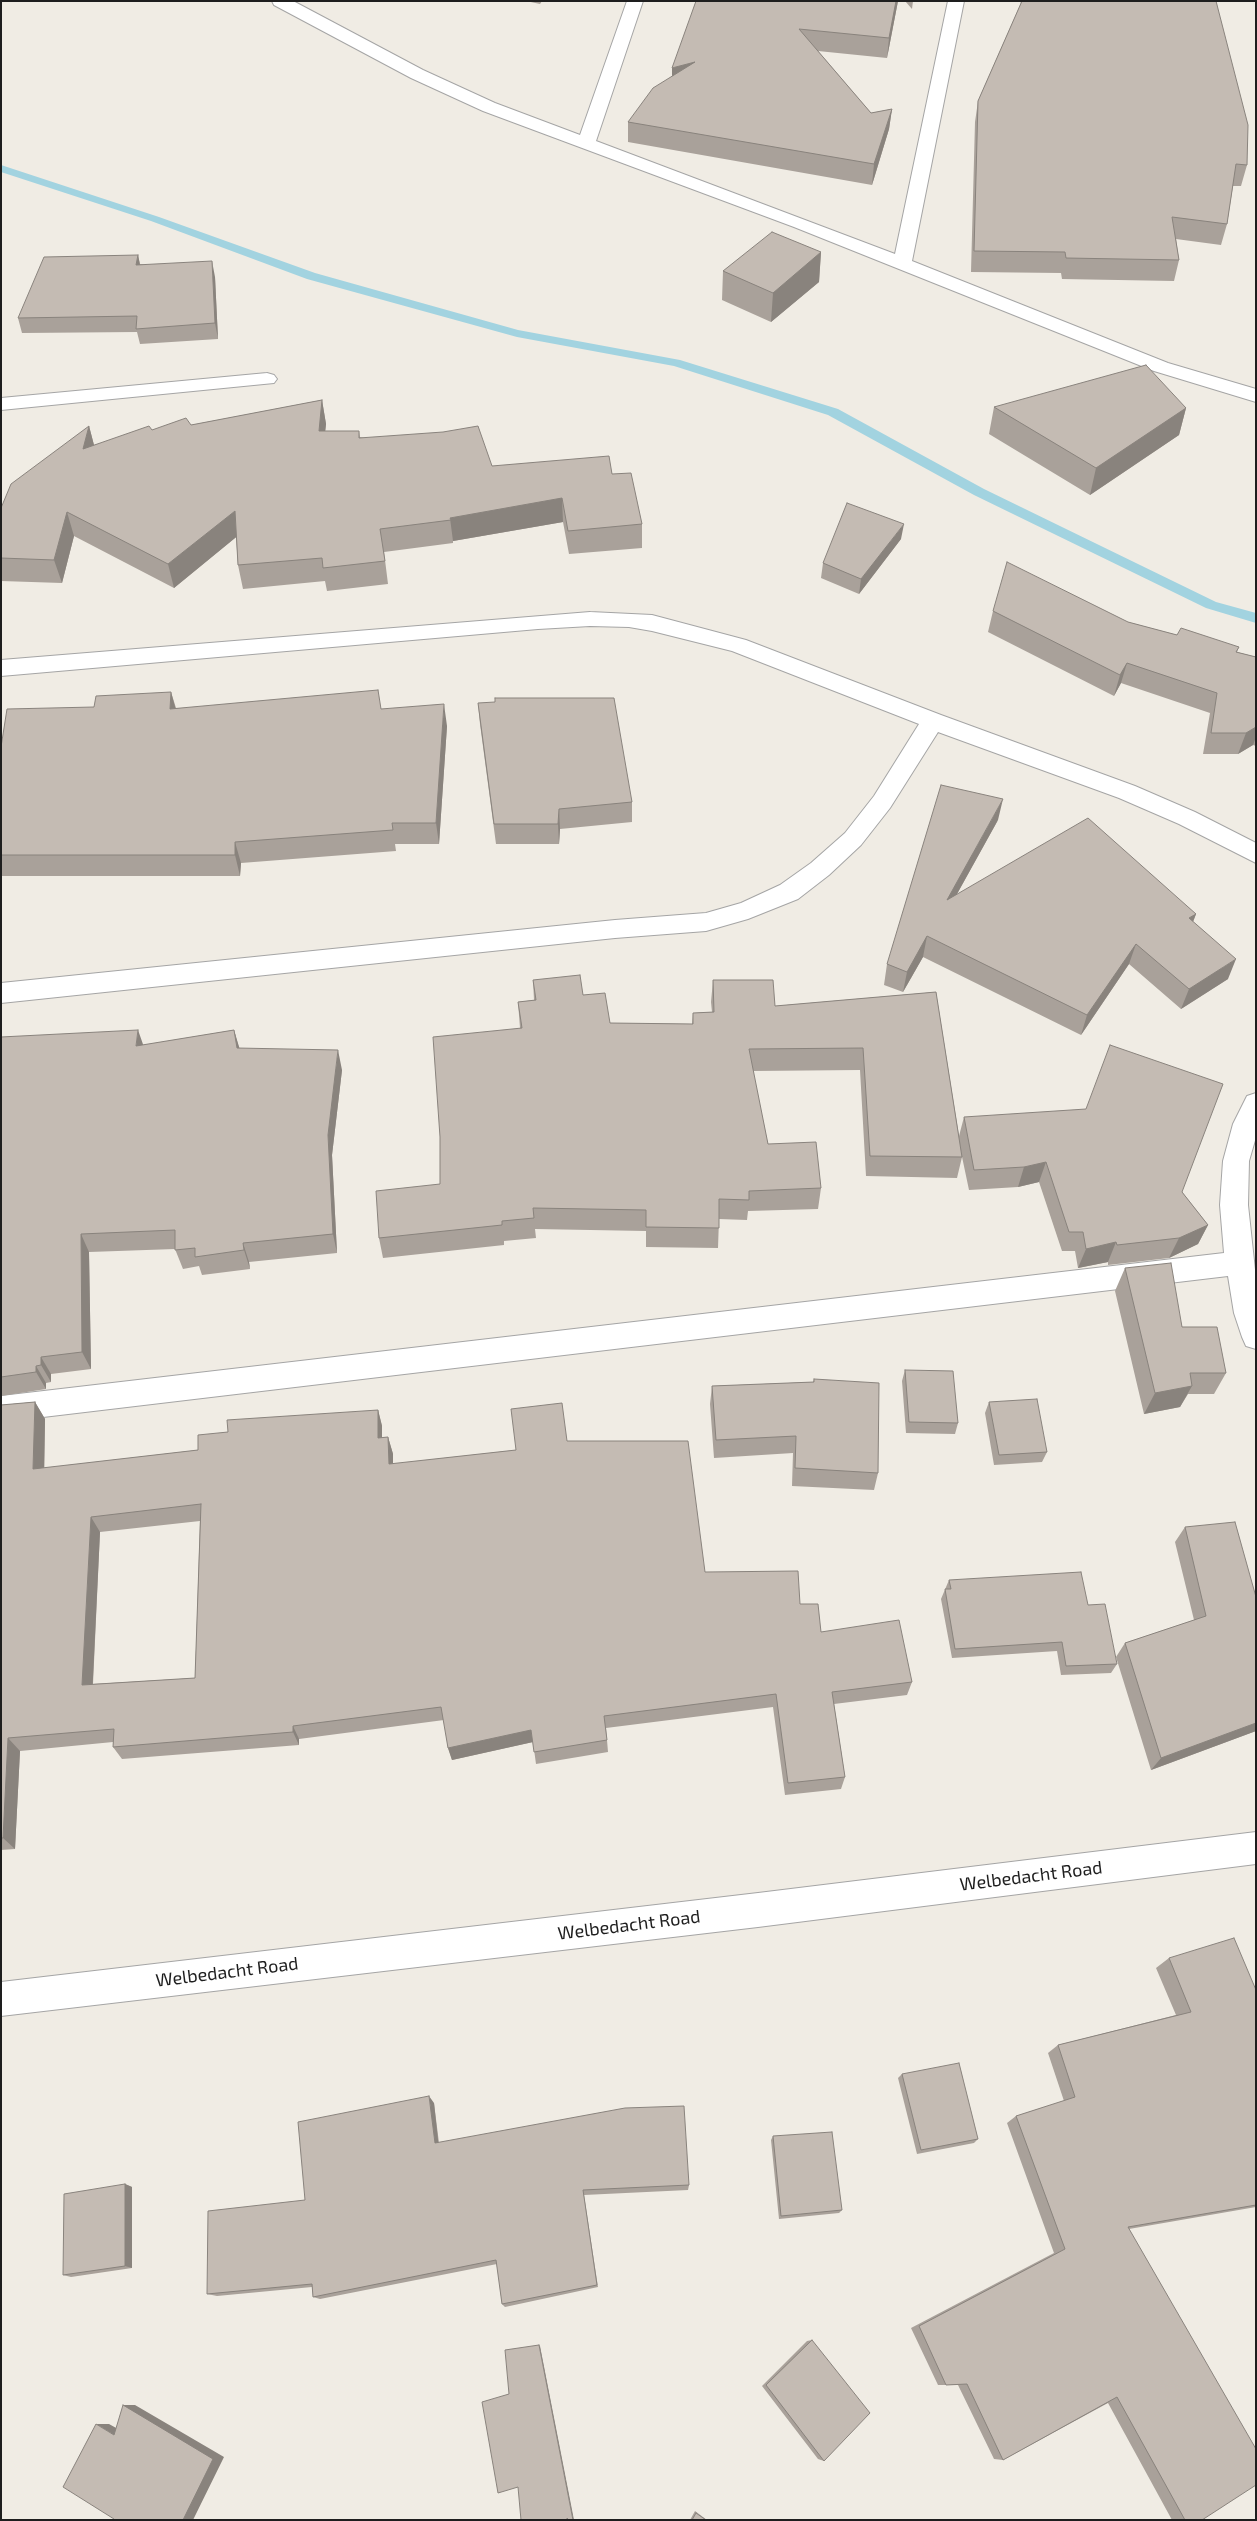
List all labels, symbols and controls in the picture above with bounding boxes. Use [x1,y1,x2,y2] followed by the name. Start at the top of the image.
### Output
[958,1857,1104,1895] street label: Welbedacht Road
[556,1906,702,1944] street label: Welbedacht Road
[154,1953,300,1991] street label: Welbedacht Road

